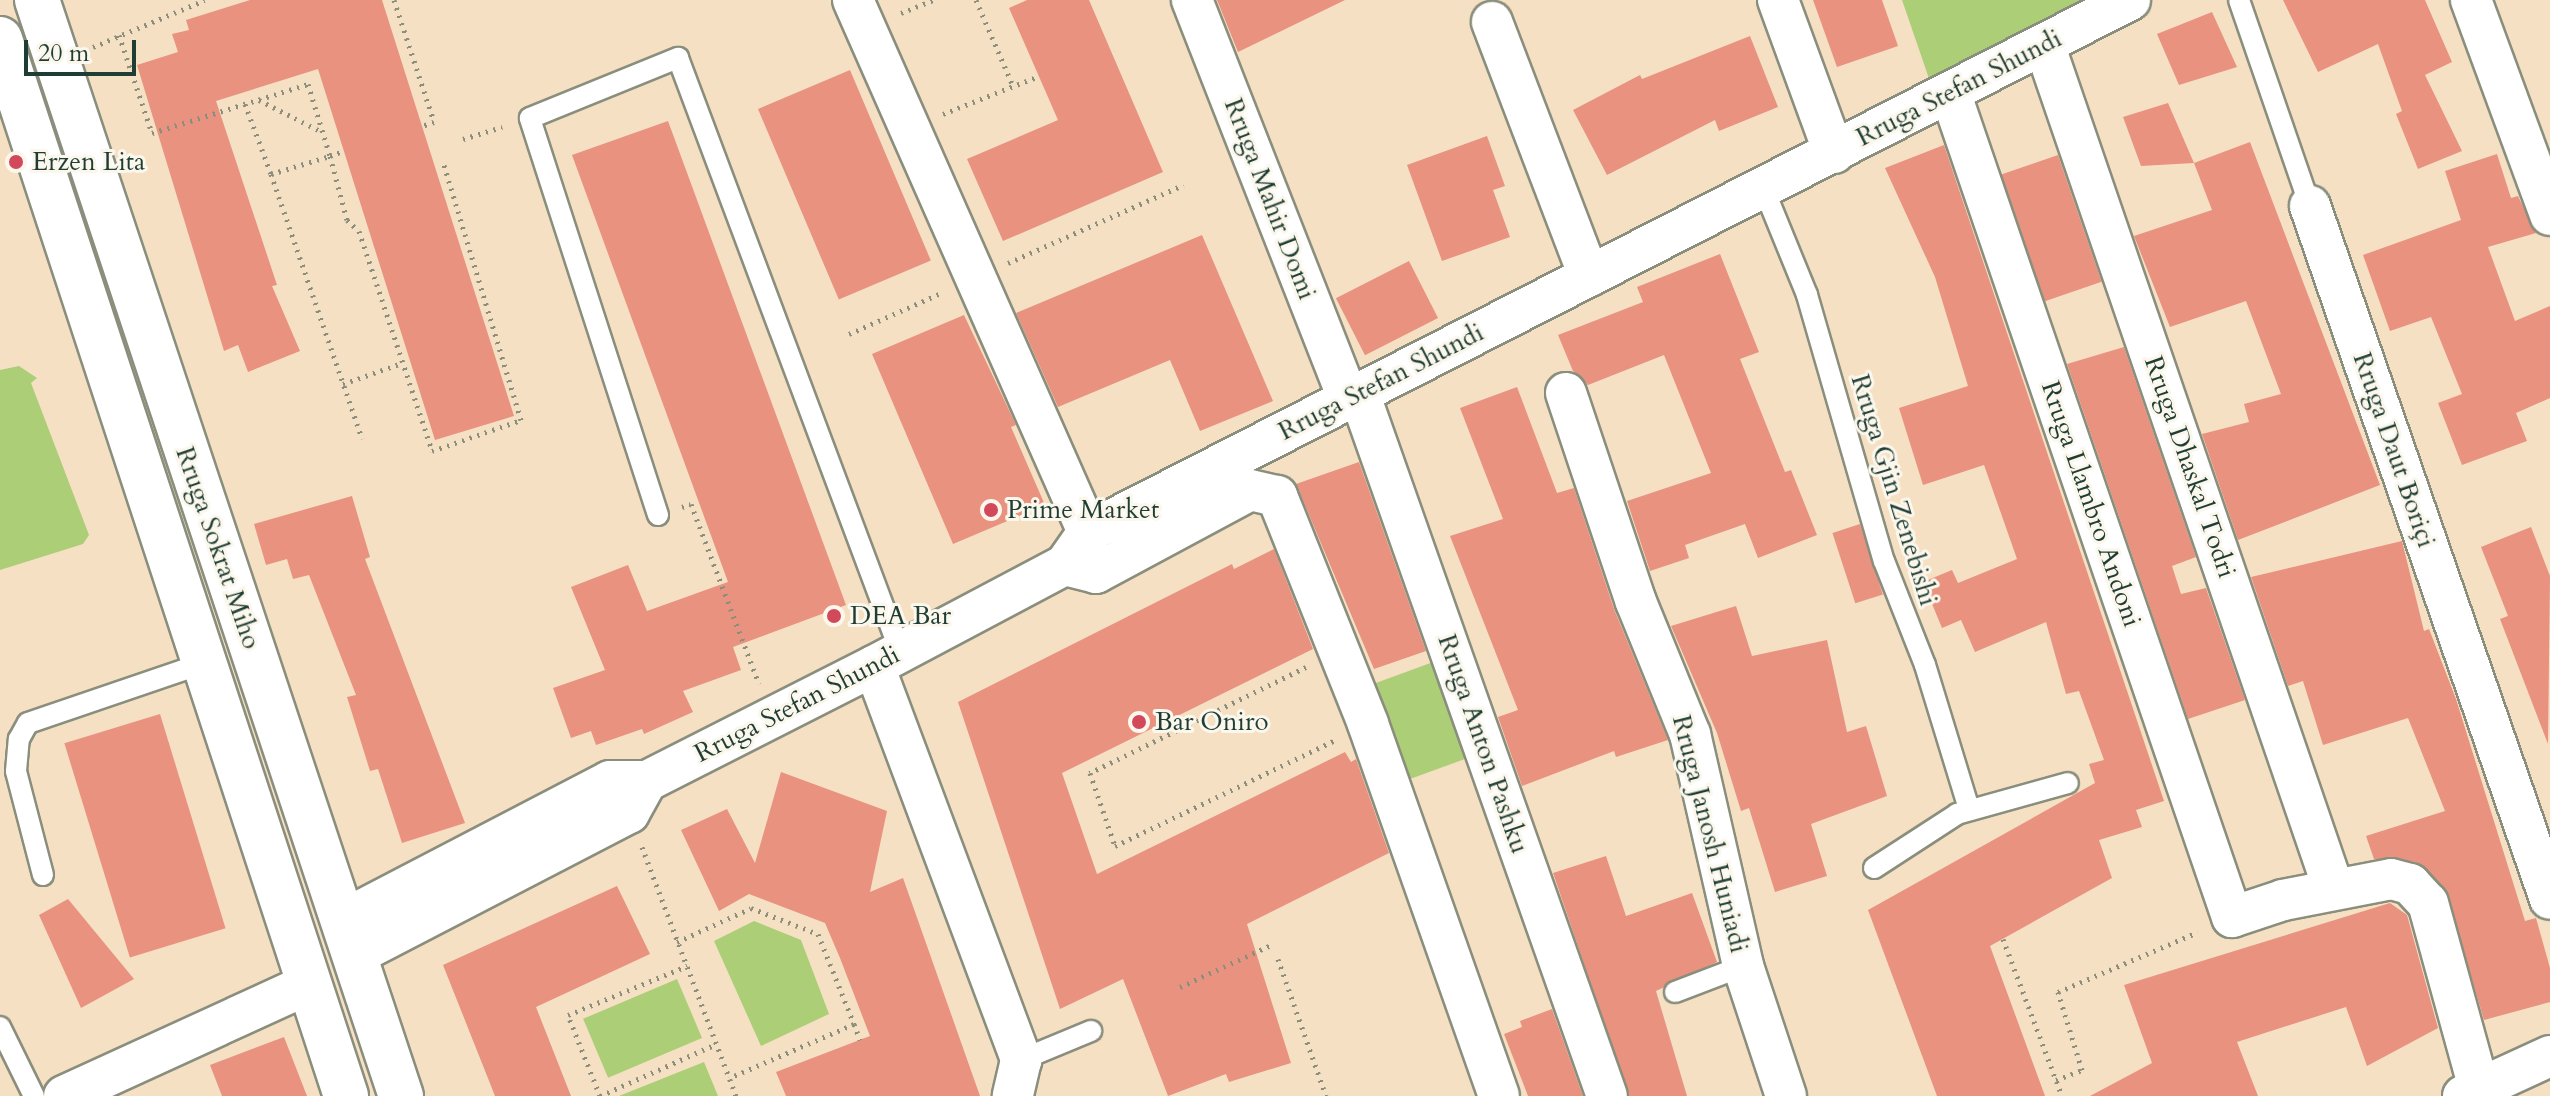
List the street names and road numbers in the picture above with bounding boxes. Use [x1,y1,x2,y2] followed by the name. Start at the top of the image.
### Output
[1851,23,2067,153] street label: Rruga Stefan Shundi
[1217,94,1323,304] street label: Rruga Mahir Domi
[1273,317,1489,447] street label: Rruga Stefan Shundi
[2346,348,2442,552] street label: Rruga Daut Boriçi
[2137,352,2243,582] street label: Rruga Dhaskal Todri
[1844,371,1944,609] street label: Rruga Gjin Zenebishi
[2034,377,2148,631] street label: Rruga Llambro Andoni
[169,443,267,653] street label: Rruga Sokrat Miho
[1431,630,1535,858] street label: Rruga Anton Pashku
[689,639,905,769] street label: Rruga Stefan Shundi
[1665,712,1755,956] street label: Rruga Janosh Huniadi

